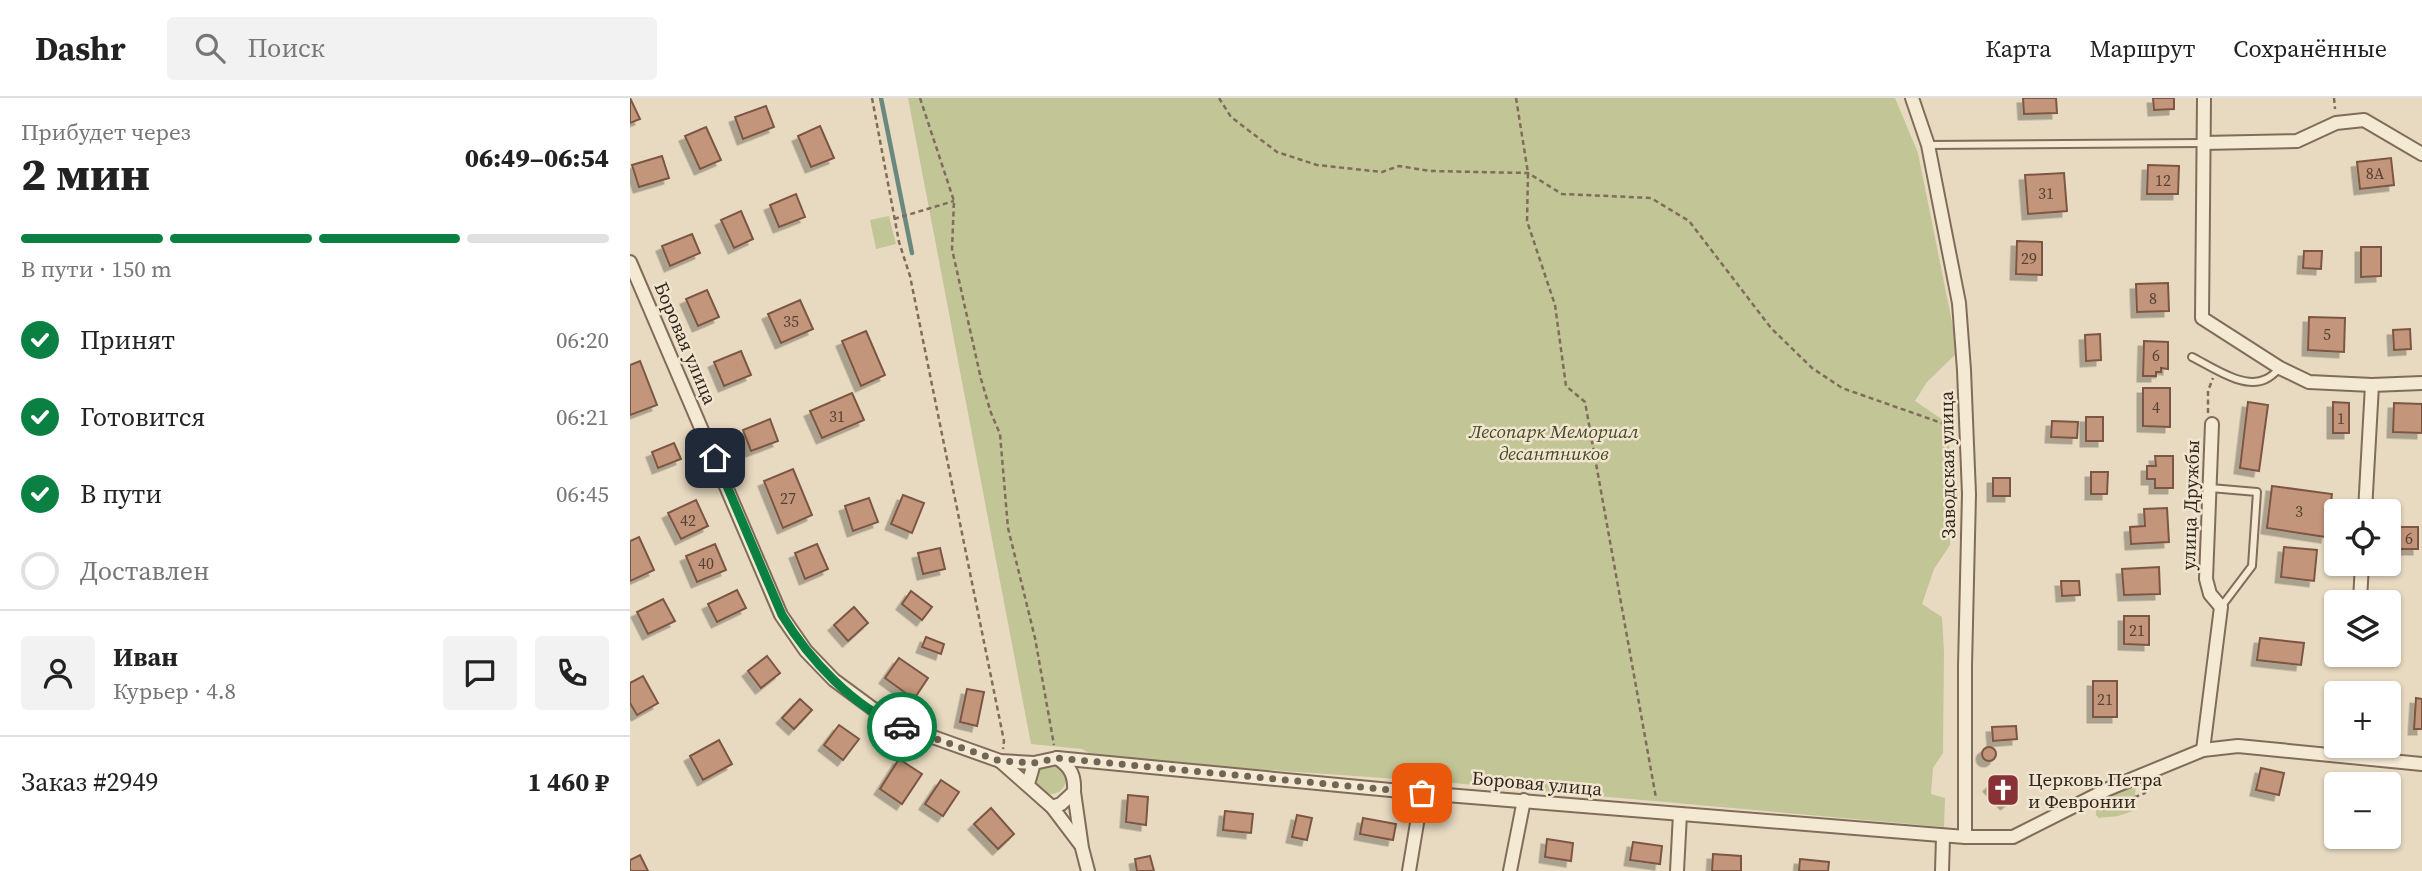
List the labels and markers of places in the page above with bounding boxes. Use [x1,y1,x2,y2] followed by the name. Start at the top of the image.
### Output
[685,428,745,488] pin
[1392,763,1452,823] pin
[2028,766,2163,814] place label: Церковь Петра и Февронии
[1984,771,2022,809] church icon: Церковь Петра и Февронии

